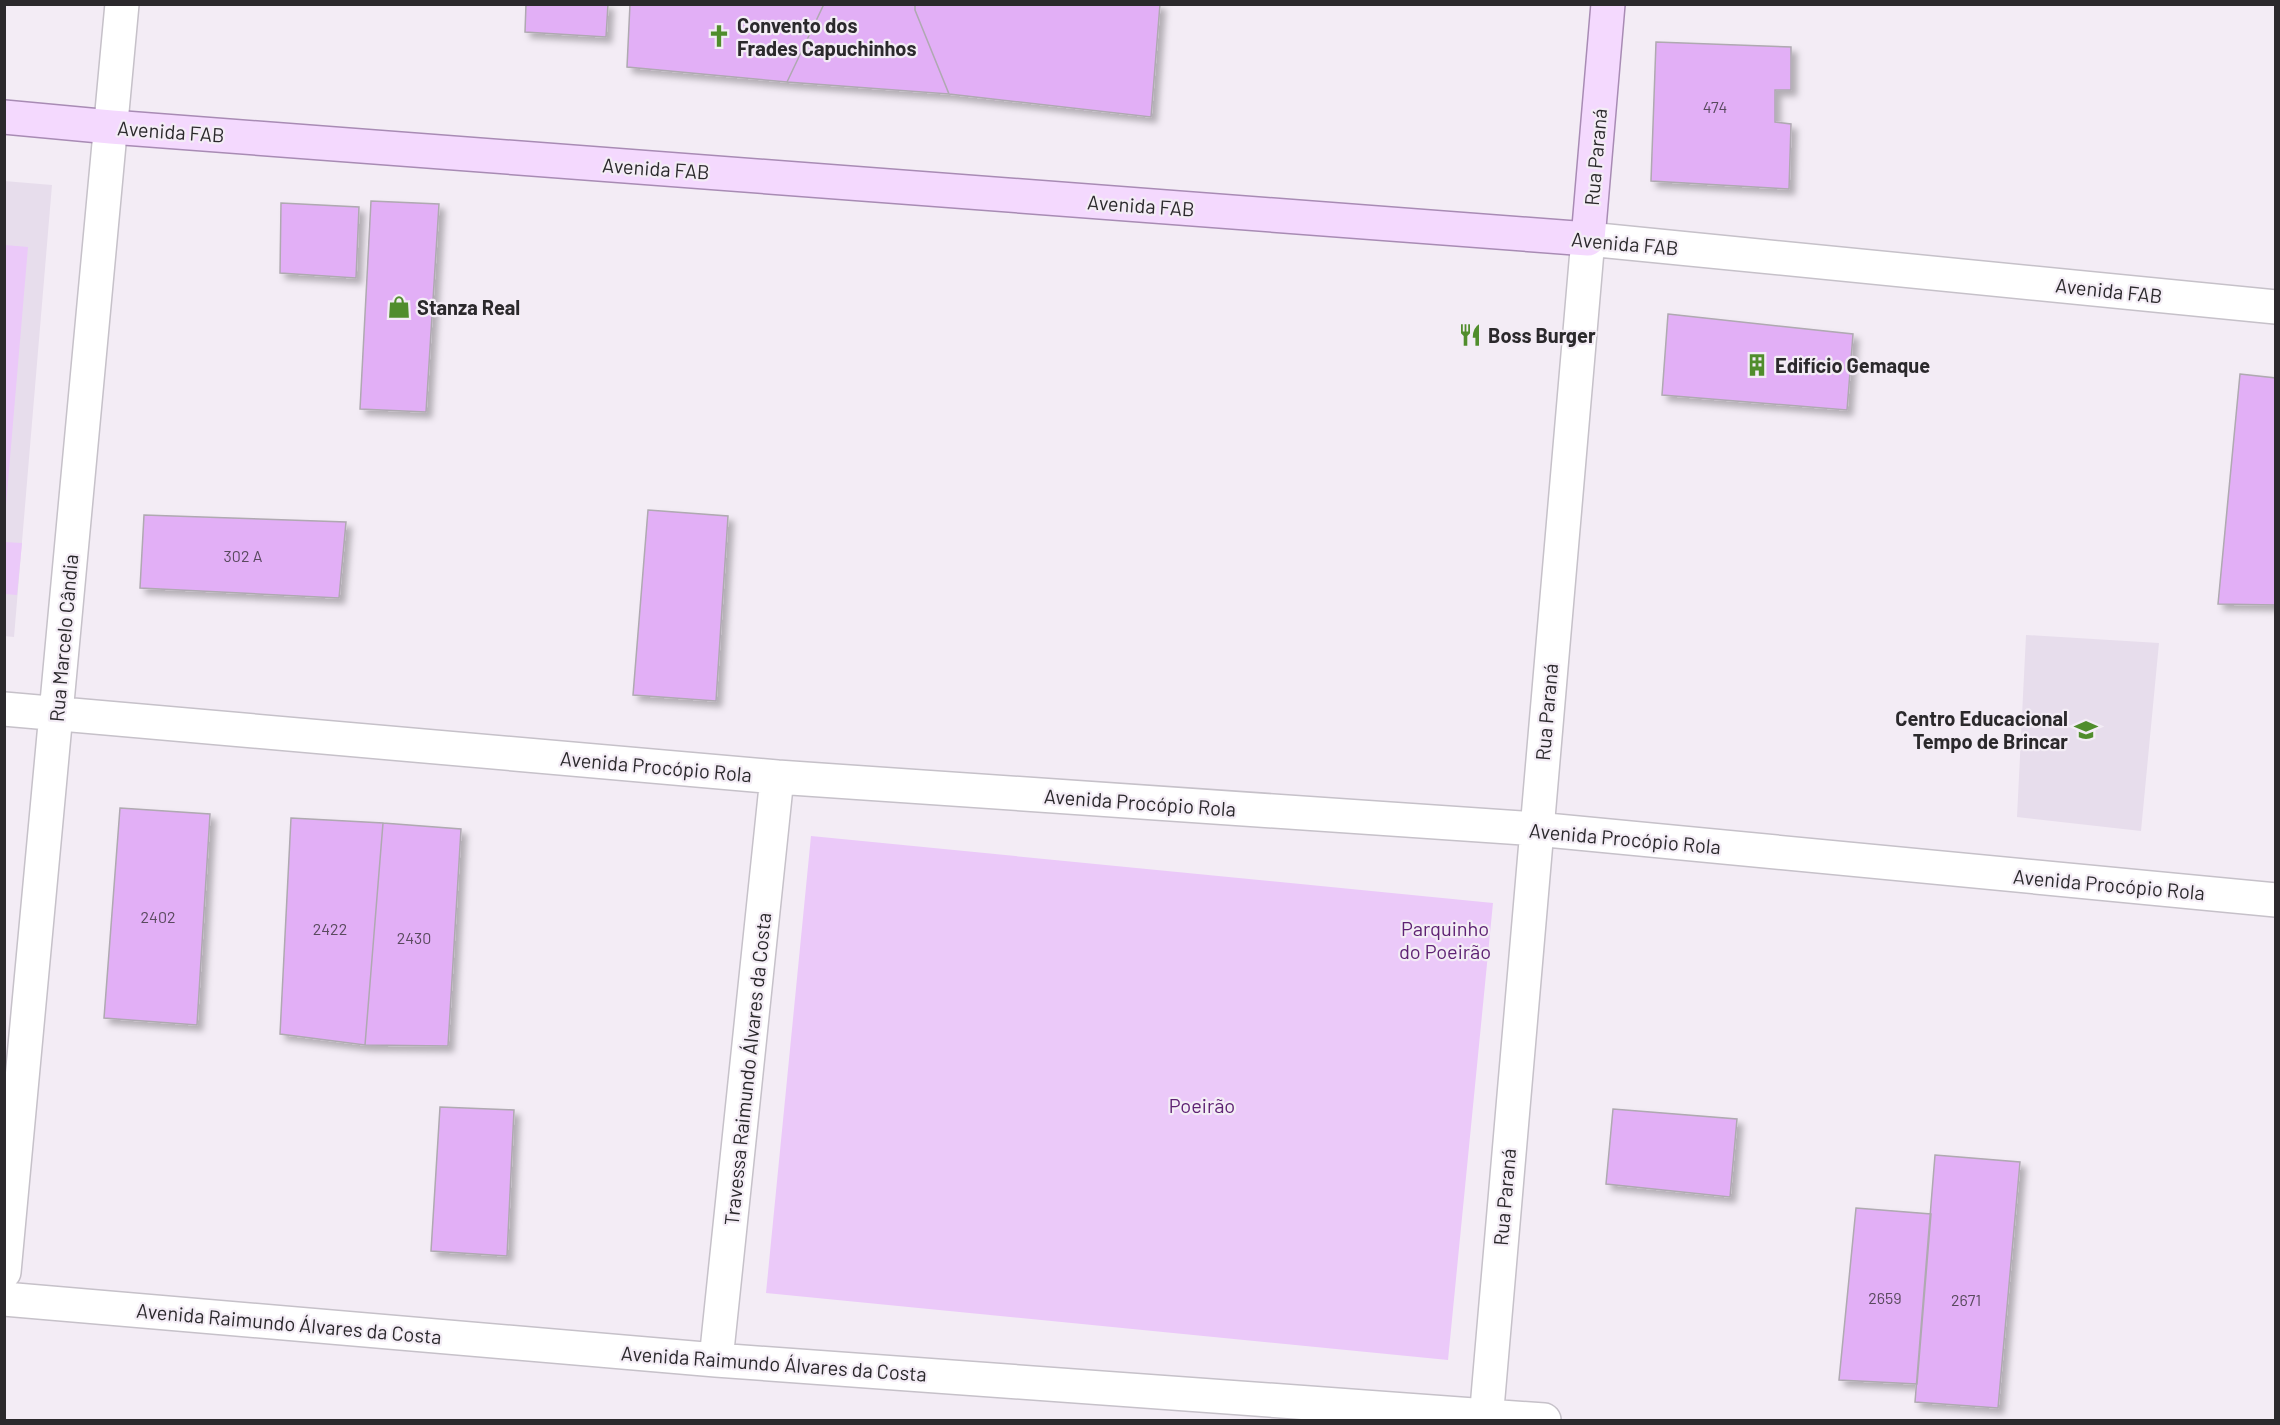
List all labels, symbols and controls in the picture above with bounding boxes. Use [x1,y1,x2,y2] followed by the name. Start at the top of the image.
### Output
[737,13,917,60] place label: Convento dos Frades Capuchinhos
[706,23,732,49] church icon: Convento dos Frades Capuchinhos
[1703,97,1727,116] house number: 474
[1579,107,1611,207] street label: Rua Paraná
[117,115,225,147] street label: Avenida FAB
[602,152,710,184] street label: Avenida FAB
[1087,189,1195,221] street label: Avenida FAB
[1570,226,1680,260] street label: Avenida FAB
[2054,272,2164,308] street label: Avenida FAB
[386,294,412,320] shop icon: Stanza Real
[417,295,520,319] place label: Stanza Real
[1457,322,1483,348] restaurant icon: Boss Burger
[1488,323,1596,347] place label: Boss Burger
[1744,352,1770,378] building icon: Edifício Gemaque
[1775,353,1930,377] place label: Edifício Gemaque
[224,546,263,565] house number: 302 A
[44,553,82,723] street label: Rua Marcelo Cândia
[1530,662,1562,762] street label: Rua Paraná
[1895,706,2068,753] place label: Centro Educacional Tempo de Brincar
[2073,717,2099,743] school or university icon: Centro Educacional Tempo de Brincar
[559,746,753,786] street label: Avenida Procópio Rola
[1043,783,1237,821] street label: Avenida Procópio Rola
[1528,818,1722,858] street label: Avenida Procópio Rola
[2012,864,2206,904] street label: Avenida Procópio Rola
[140,907,176,926] house number: 2402
[719,911,775,1227] street label: Travessa Raimundo Álvares da Costa
[1399,916,1491,963] park label: Parquinho do Poeirão
[313,919,347,938] house number: 2422
[397,928,431,947] house number: 2430
[1169,1093,1235,1117] park label: Poeirão
[1488,1147,1520,1247] street label: Rua Paraná
[1868,1288,1902,1307] house number: 2659
[1951,1290,1981,1309] house number: 2671
[135,1298,443,1348] street label: Avenida Raimundo Álvares da Costa
[620,1340,928,1386] street label: Avenida Raimundo Álvares da Costa

